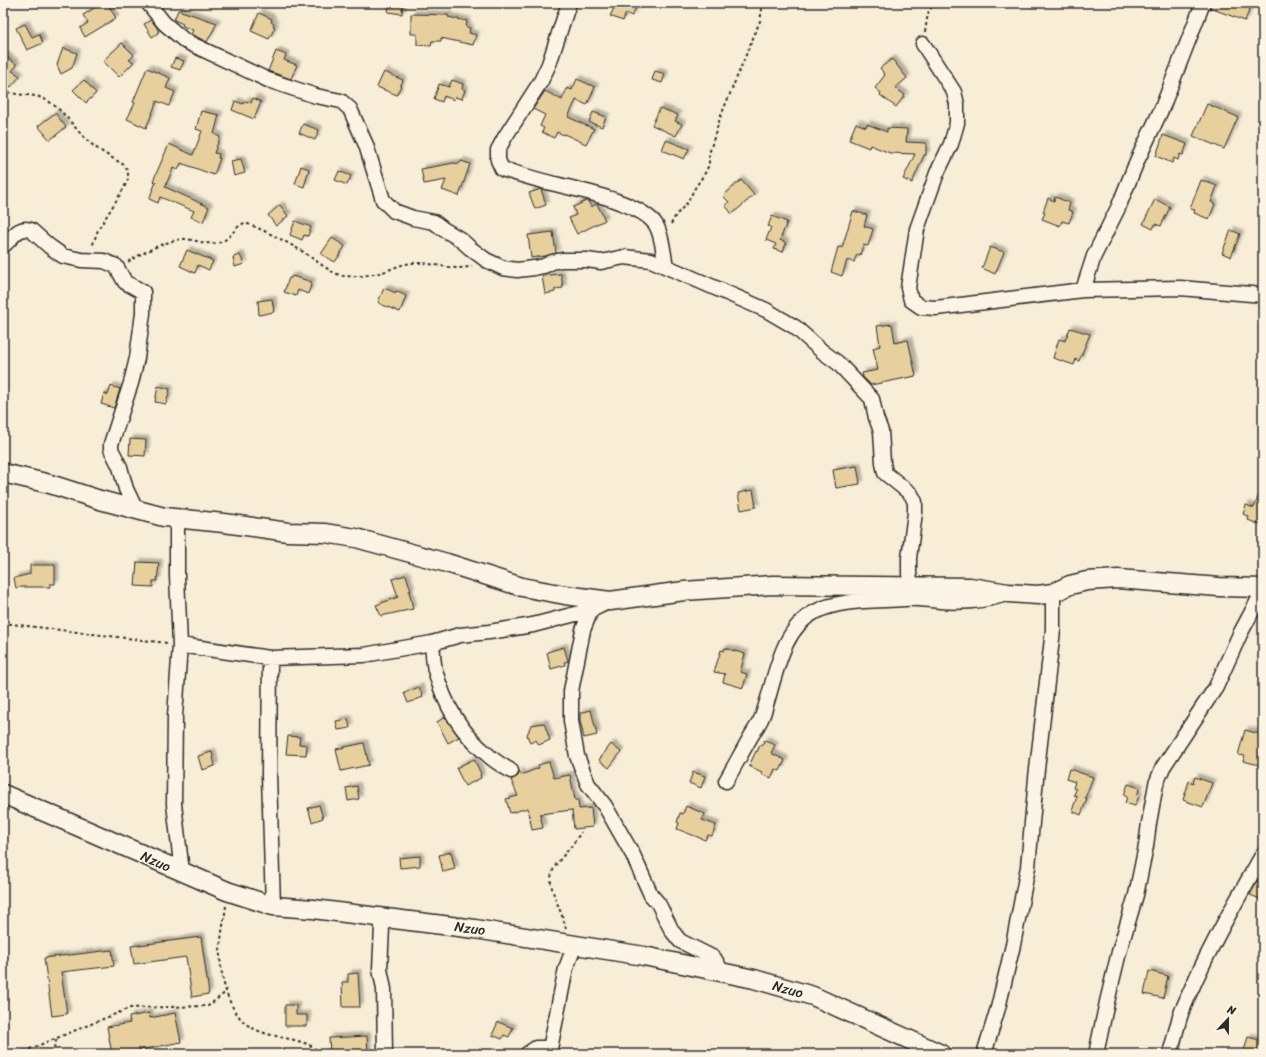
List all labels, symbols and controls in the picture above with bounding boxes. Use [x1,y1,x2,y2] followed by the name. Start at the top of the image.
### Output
[137,844,175,879] street label: Nzuo
[453,914,487,943] street label: Nzuo
[770,973,806,1006] street label: Nzuo
[1208,999,1248,1039] north arrow
[1224,1000,1239,1021] text: N

